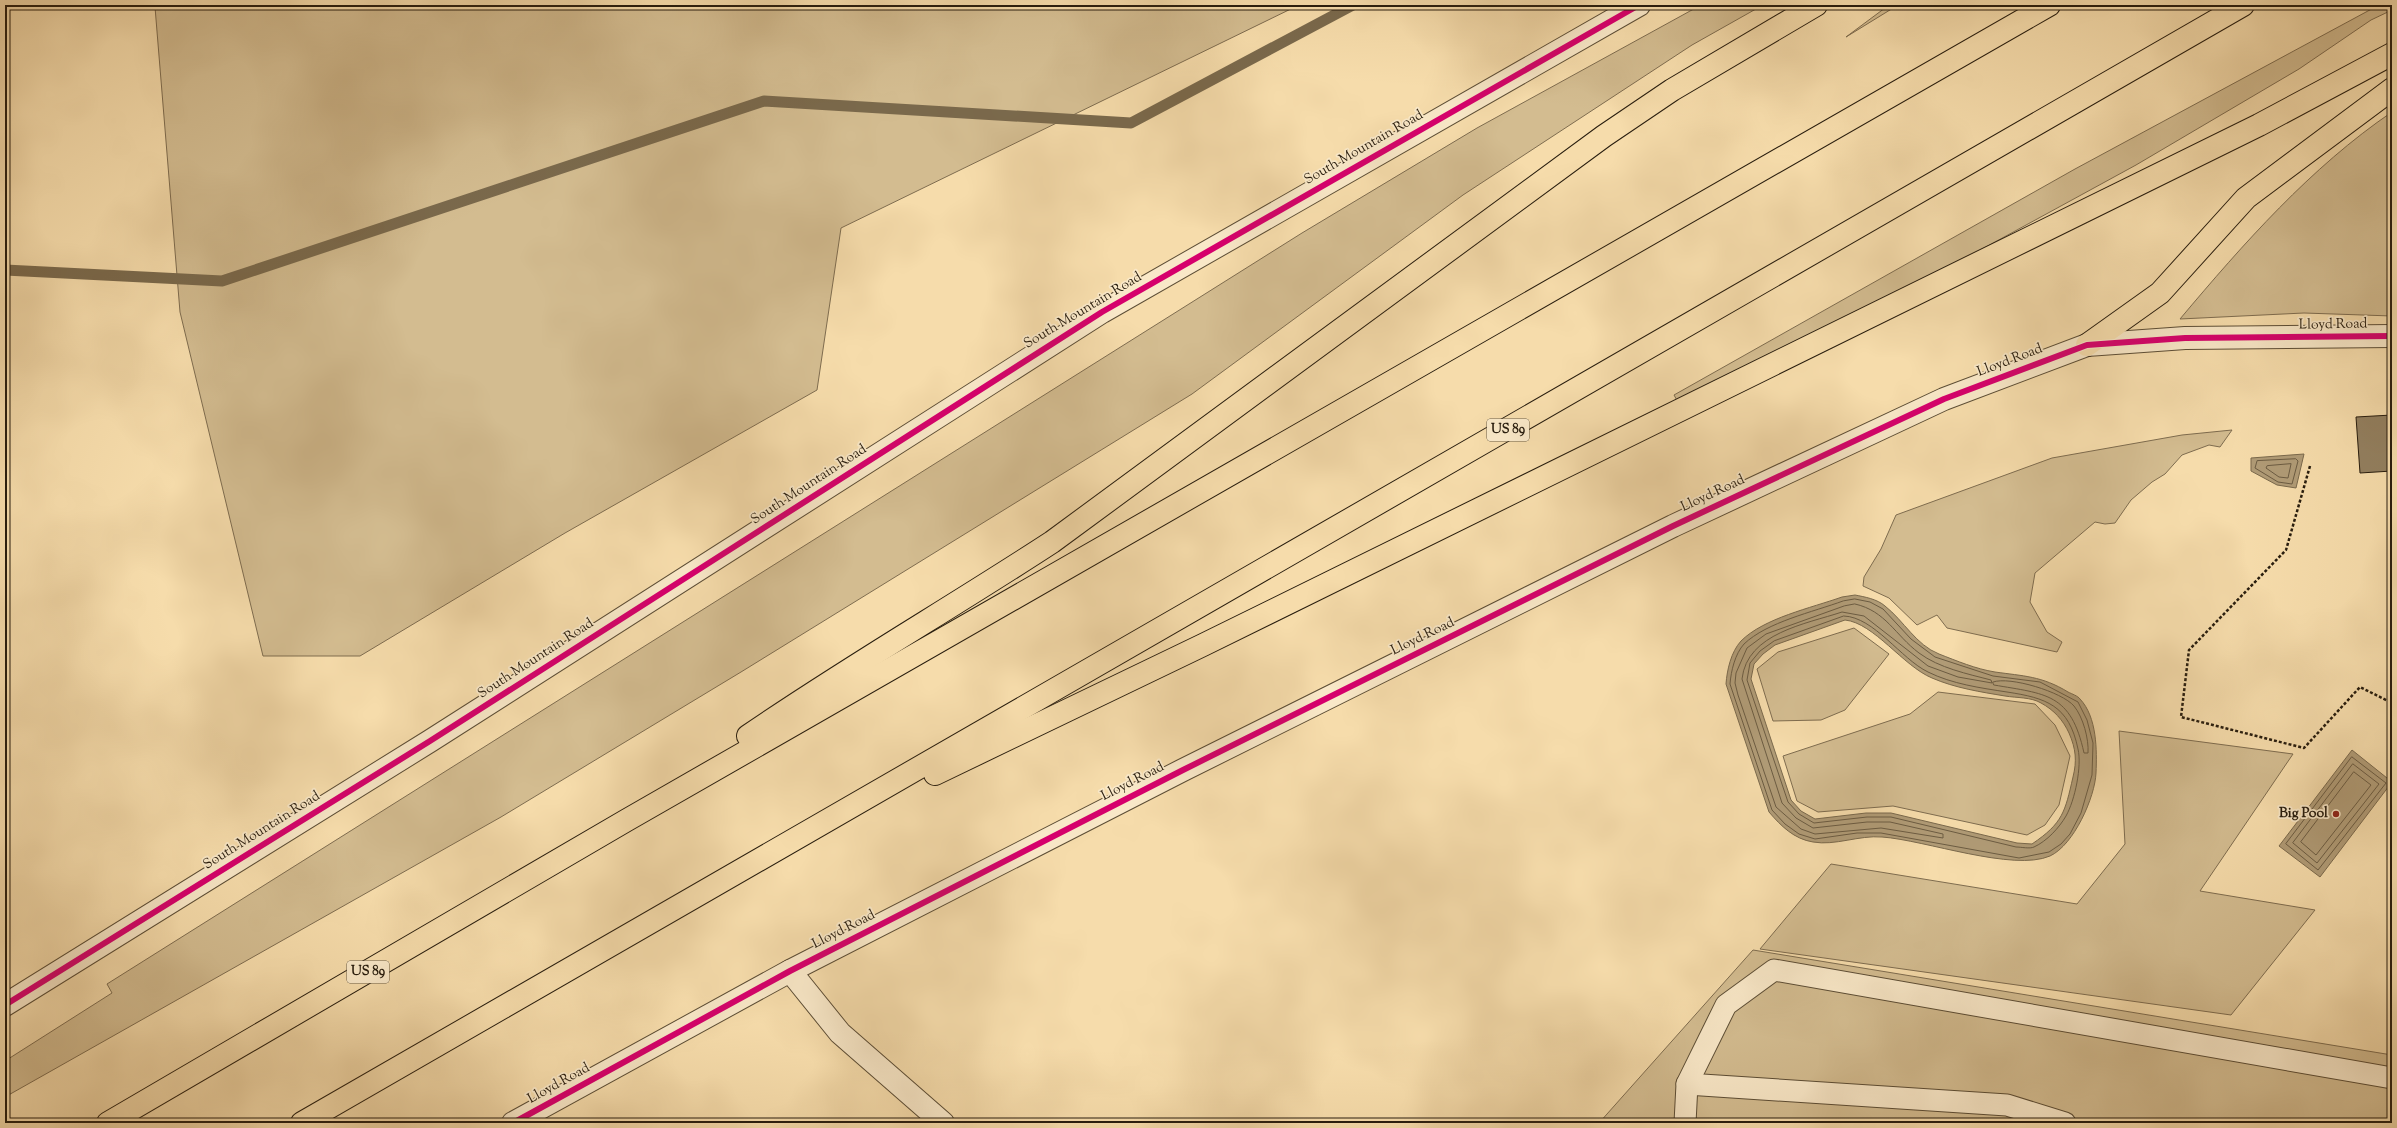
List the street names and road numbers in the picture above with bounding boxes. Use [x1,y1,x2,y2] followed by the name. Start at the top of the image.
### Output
[1301,106,1427,190] street label: South Mountain Road
[1020,268,1146,354] street label: South Mountain Road
[2299,314,2368,336] street label: Lloyd Road
[1974,339,2046,383] street label: Lloyd Road
[1487,419,1529,441] road number: US 89
[747,440,871,530] street label: South Mountain Road
[1678,470,1748,518] street label: Lloyd Road
[1388,613,1458,661] street label: Lloyd Road
[474,614,598,704] street label: South Mountain Road
[1098,757,1168,806] street label: Lloyd Road
[200,787,324,875] street label: South Mountain Road
[809,905,879,954] street label: Lloyd Road
[347,961,389,983] road number: US 89
[524,1059,594,1109] street label: Lloyd Road

